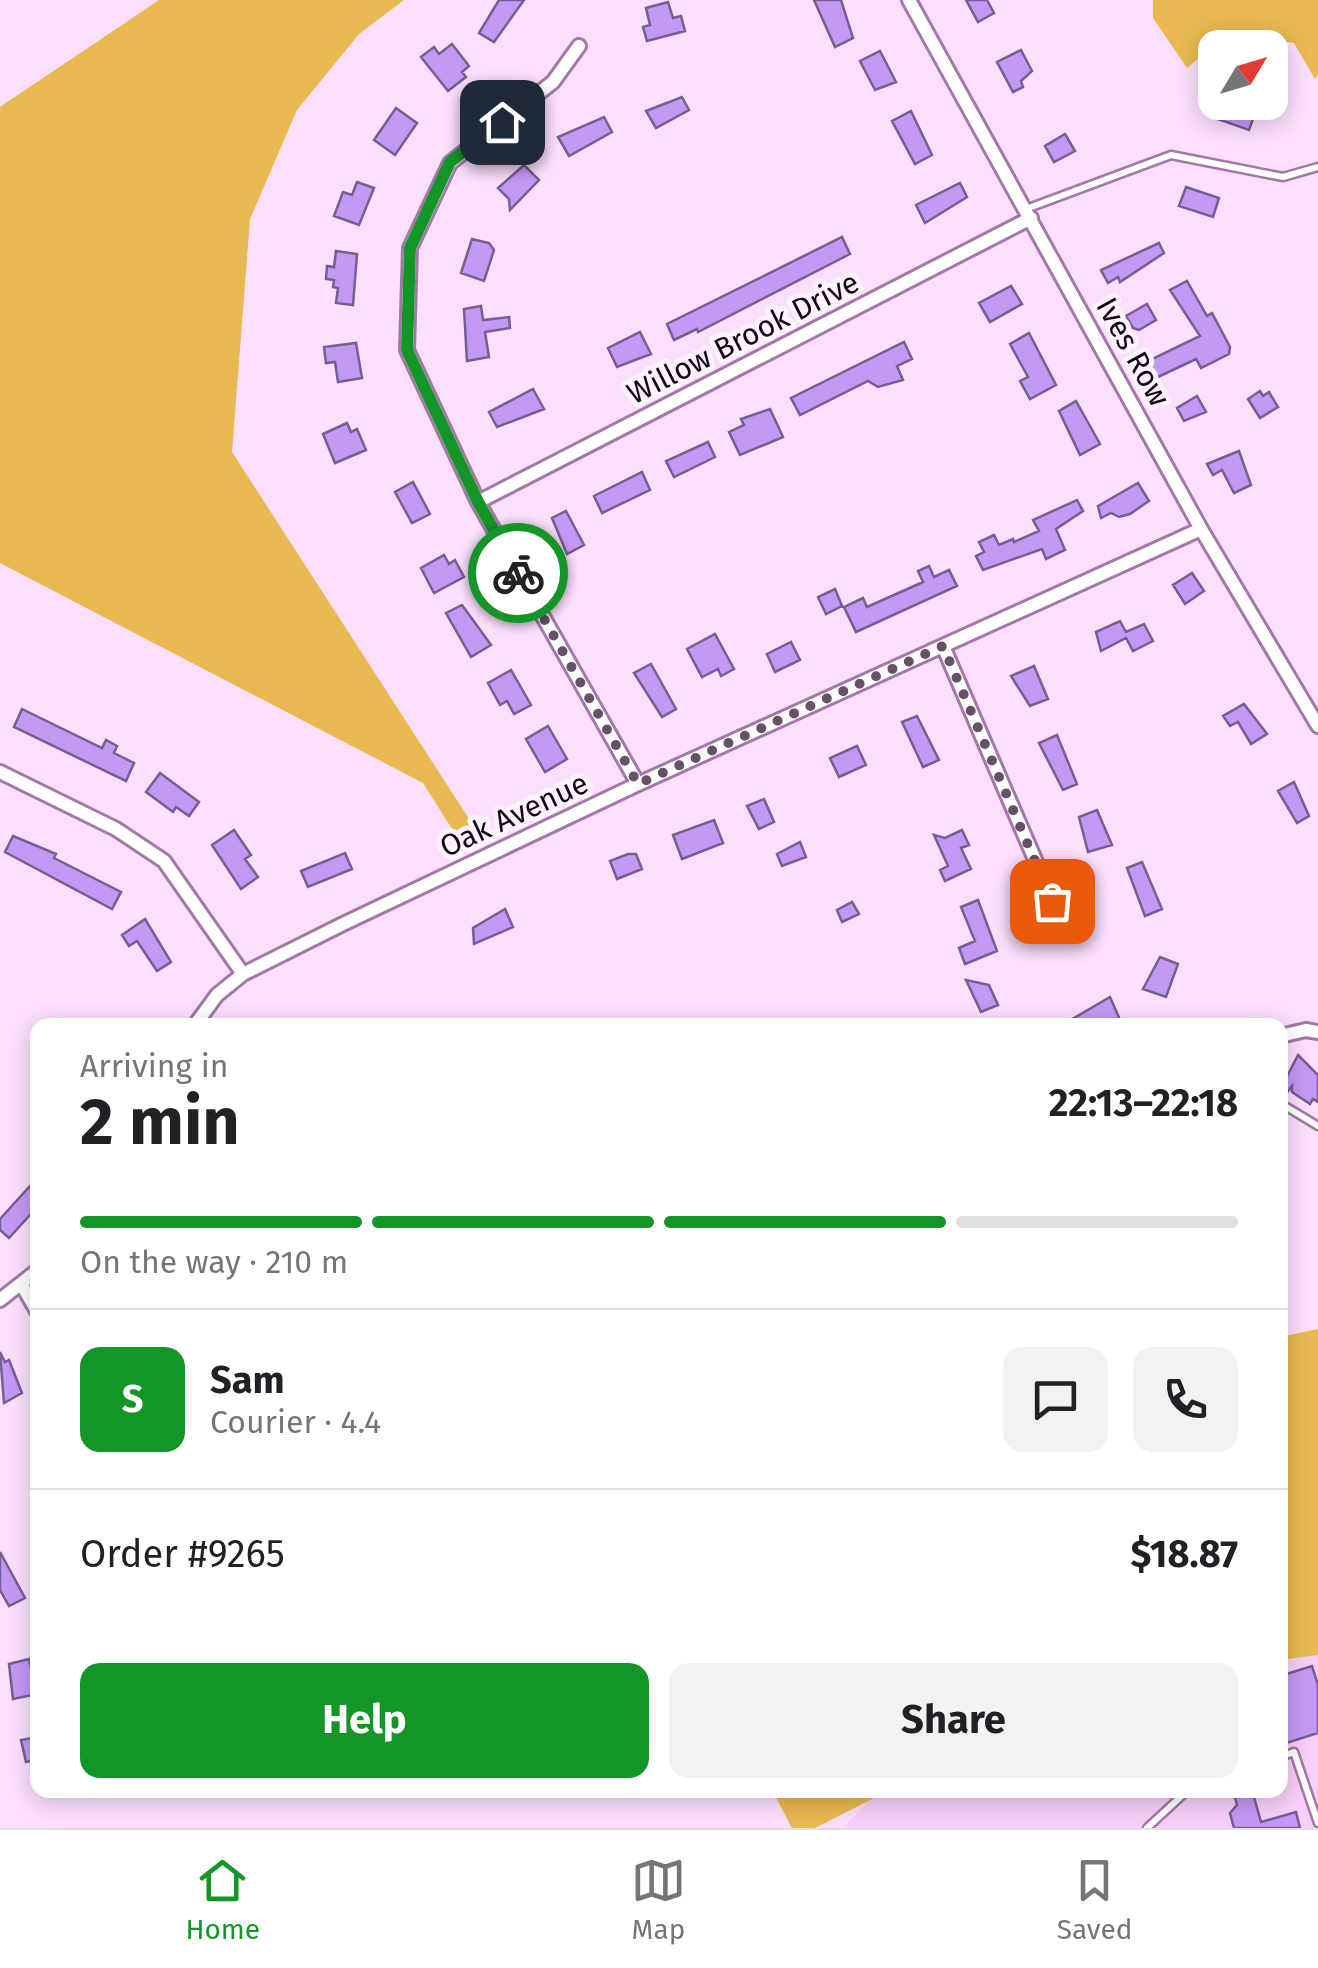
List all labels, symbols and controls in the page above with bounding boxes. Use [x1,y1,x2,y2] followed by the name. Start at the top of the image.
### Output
[1198,30,1288,120] north arrow
[1198,30,1288,120] map controls
[460,80,545,165] pin
[475,95,530,150] icon: home
[621,264,865,412] street label: Willow Brook Drive
[1089,291,1177,413] street label: Ives Row
[468,523,568,623] courier
[491,546,546,601] icon: bike
[434,765,594,865] street label: Oak Avenue
[1010,859,1095,944] pin
[1025,874,1080,929] icon: bag
[80,1047,228,1085] text: Arriving in
[1049,1080,1238,1126] text: 22:13–22:18
[80,1083,240,1161] text: 2 min
[80,1243,348,1281] text: On the way · 210 m
[1003,1347,1108,1452] button: chat
[1133,1347,1238,1452] button: phone
[210,1357,285,1403] text: Sam
[122,1376,143,1422] text: S
[210,1403,381,1441] text: Courier · 4.4
[80,1531,285,1577] text: Order #9265
[1130,1531,1238,1577] text: $18.87
[80,1663,649,1778] button: Help
[669,1663,1238,1778] button: Share
[185,1853,260,1946] tab: Home
[631,1853,686,1946] tab: Map
[1057,1853,1133,1946] tab: Saved

